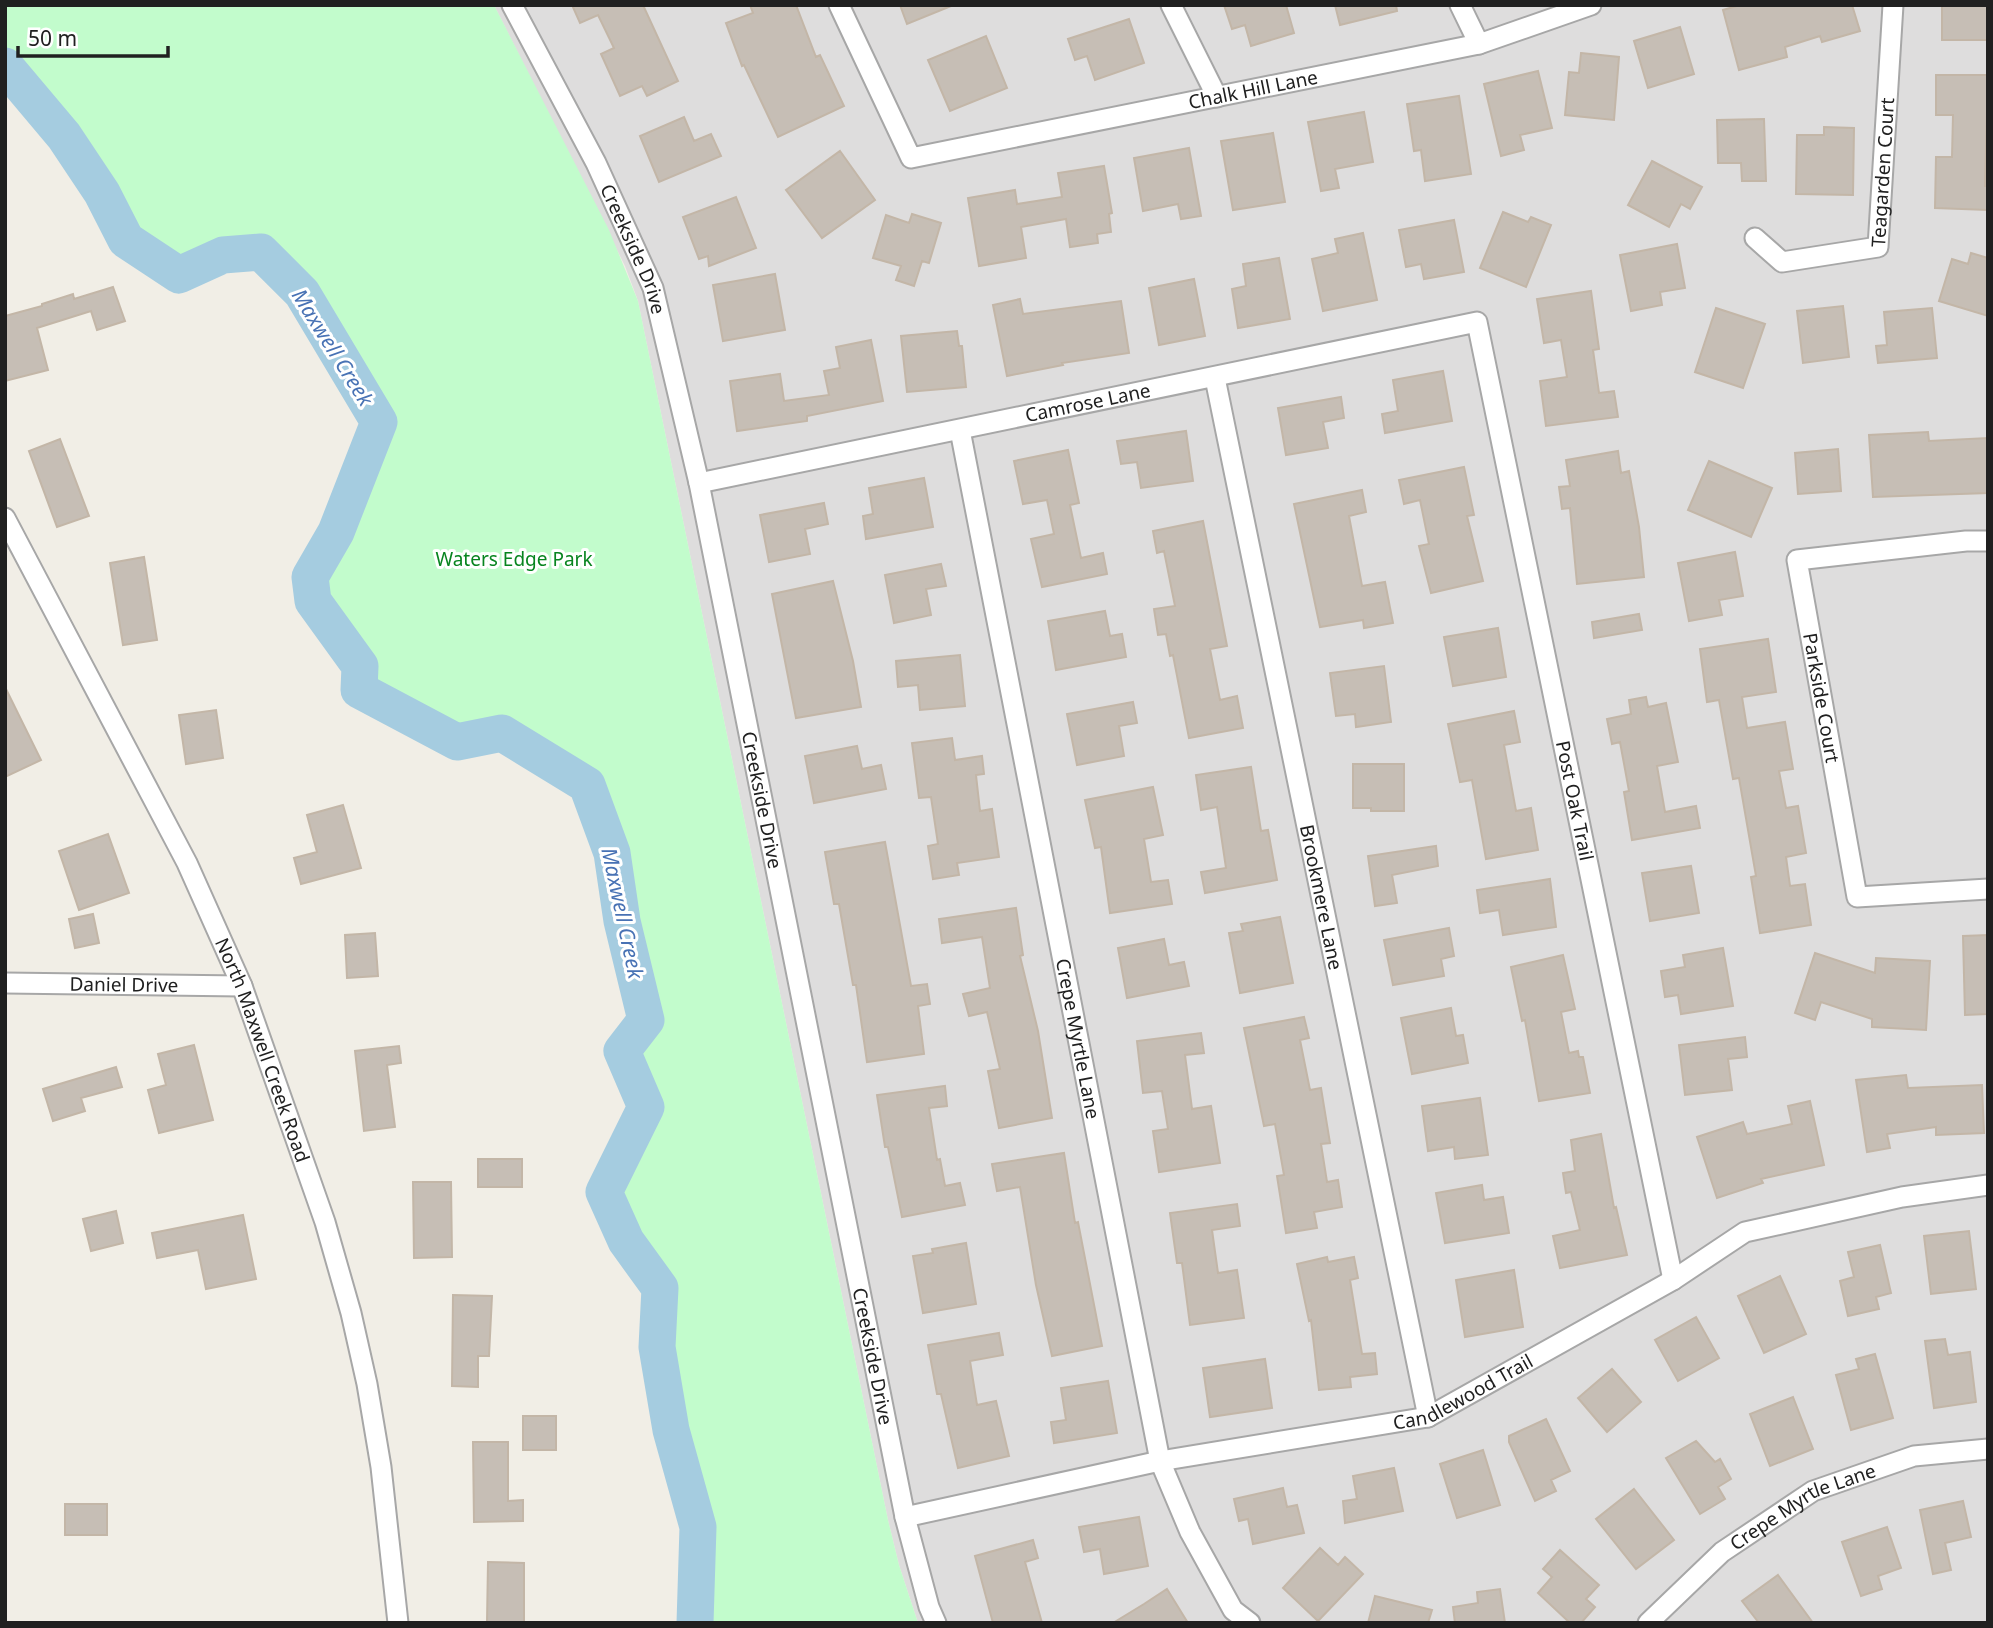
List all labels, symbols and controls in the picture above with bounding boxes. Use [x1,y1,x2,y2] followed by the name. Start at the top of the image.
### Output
[18,14,168,58] scale bar
[28,24,77,52] text: 50 m
[1186,64,1320,115] street label: Chalk Hill Lane
[1865,97,1900,248] street label: Teagarden Court
[594,180,672,317] street label: Creekside Drive
[286,283,381,412] water label: Maxwell Creek
[1023,377,1153,428] street label: Camrose Lane
[435,546,593,572] park label: Waters Edge Park
[1797,631,1846,765] street label: Parkside Court
[736,729,789,871] street label: Creekside Drive
[1550,738,1600,863] street label: Post Oak Trail
[1294,822,1349,972] street label: Brookmere Lane
[595,845,651,983] water label: Maxwell Creek
[209,934,316,1166] street label: North Maxwell Creek Road
[1050,956,1106,1121] street label: Crepe Myrtle Lane
[69,971,179,998] street label: Daniel Drive
[847,1285,899,1427] street label: Creekside Drive
[1391,1348,1537,1436] street label: Candlewood Trail
[1725,1457,1879,1556] street label: Crepe Myrtle Lane

